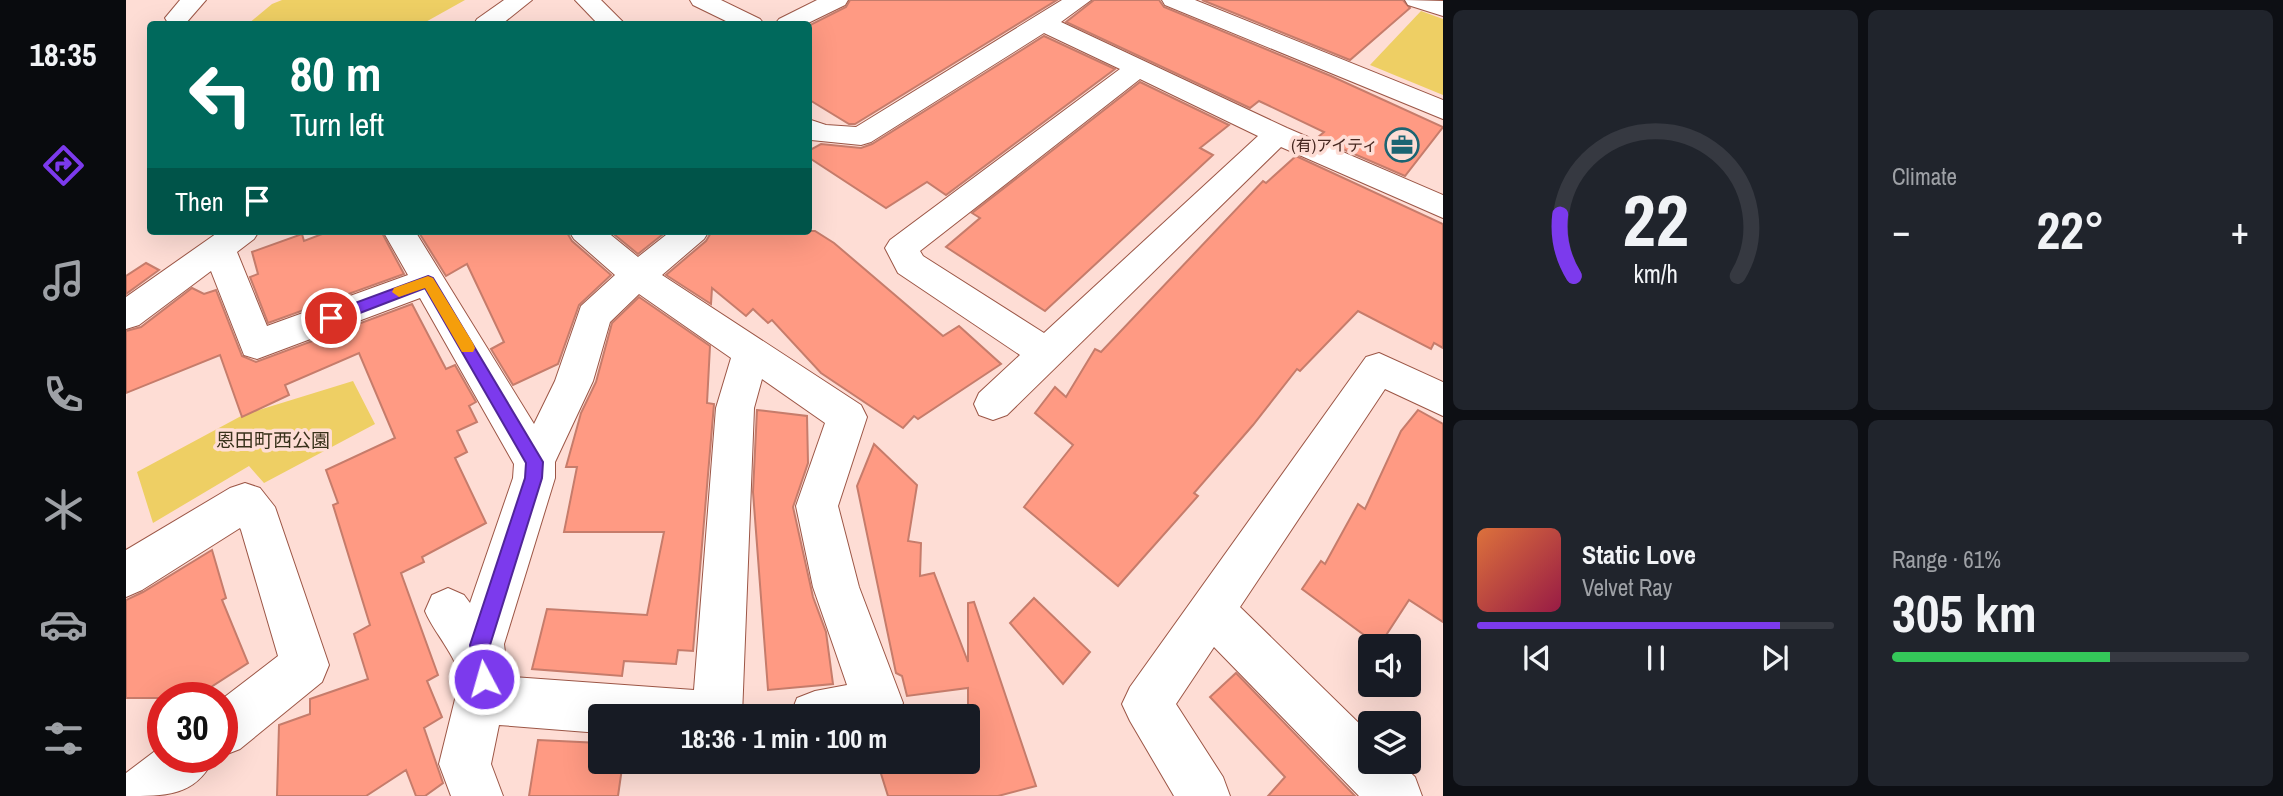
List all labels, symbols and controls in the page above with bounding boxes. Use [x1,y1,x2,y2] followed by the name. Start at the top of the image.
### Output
[29,33,97,76] text: 18:35
[290,40,382,106] text: 80 m
[175,49,266,140] icon: left
[290,103,384,146] text: Turn left
[1383,126,1421,164] office icon: (有)アイティ
[1291,134,1378,156] place label: (有)アイティ
[39,141,88,190] icon: directions
[1892,161,1957,192] text: Climate
[1622,171,1689,269] text: 22
[238,182,276,220] icon: arrive
[175,184,224,219] text: Then
[2036,195,2105,265] text: 22°
[1892,205,1910,256] text: −
[2231,205,2249,256] text: +
[39,256,88,305] icon: music
[1633,257,1678,291] text: km/h
[301,288,361,348] pin
[312,299,350,337] icon: arrive
[39,370,88,419] icon: phone
[216,427,330,453] park label: 恩田町西公園
[39,485,88,534] icon: climate
[1582,537,1696,572] text: Static Love
[1892,544,2001,575] text: Range · 61%
[1582,572,1672,603] text: Velvet Ray
[1892,578,2037,648] text: 305 km
[39,600,88,649] icon: car
[1358,634,1421,774] map controls
[1358,634,1421,697] button: sound
[1518,639,1556,677] icon: previous
[1637,639,1675,677] icon: pause
[1756,639,1794,677] icon: next
[447,642,521,716] position arrow
[147,682,238,773] speed limit sign: 30
[1358,711,1421,774] button: layers
[39,714,88,763] icon: filters
[681,721,887,756] text: 18:36 · 1 min · 100 m

